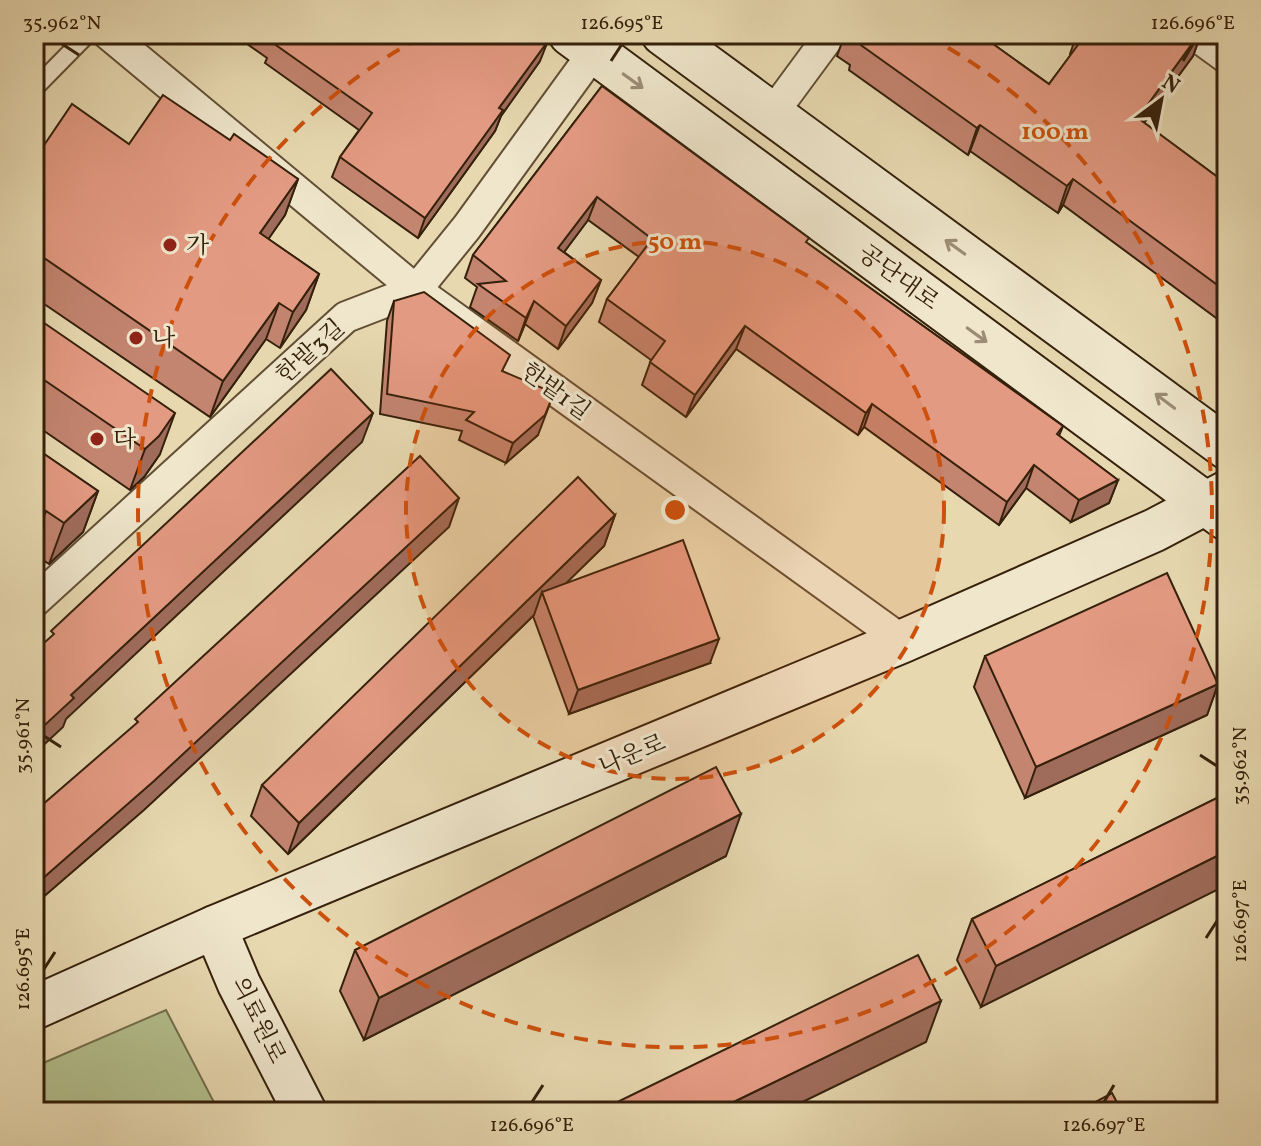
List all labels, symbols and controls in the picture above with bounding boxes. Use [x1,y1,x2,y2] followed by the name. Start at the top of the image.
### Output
[23,10,101,38] text: 35.962°N
[581,10,663,38] text: 126.695°E
[1151,10,1235,38] text: 126.696°E
[1121,60,1201,140] north arrow
[1155,68,1185,103] text: N
[621,72,643,89] one-way arrow
[1021,116,1089,150] text: 100 m
[648,226,702,260] text: 50 m
[186,230,209,264] place label: 가
[161,236,179,254] marker: 가
[850,238,945,320] street label: 공단대로
[945,239,966,256] one-way arrow
[270,312,353,393] street label: 한밭3길
[152,323,176,357] place label: 나
[966,326,987,343] one-way arrow
[127,329,145,347] marker: 나
[513,356,597,430] street label: 한밭1길
[1154,393,1176,409] one-way arrow
[113,424,137,458] place label: 다
[88,430,106,448] marker: 다
[661,496,689,524] centre of rings
[10,698,38,774] text: 35.961°N
[594,727,671,785] street label: 나운로
[1227,727,1255,805] text: 35.962°N
[1227,879,1255,963] text: 126.697°E
[10,928,38,1010] text: 126.695°E
[222,972,293,1070] street label: 의료원로
[490,1112,574,1140] text: 126.696°E
[1062,1112,1146,1140] text: 126.697°E

